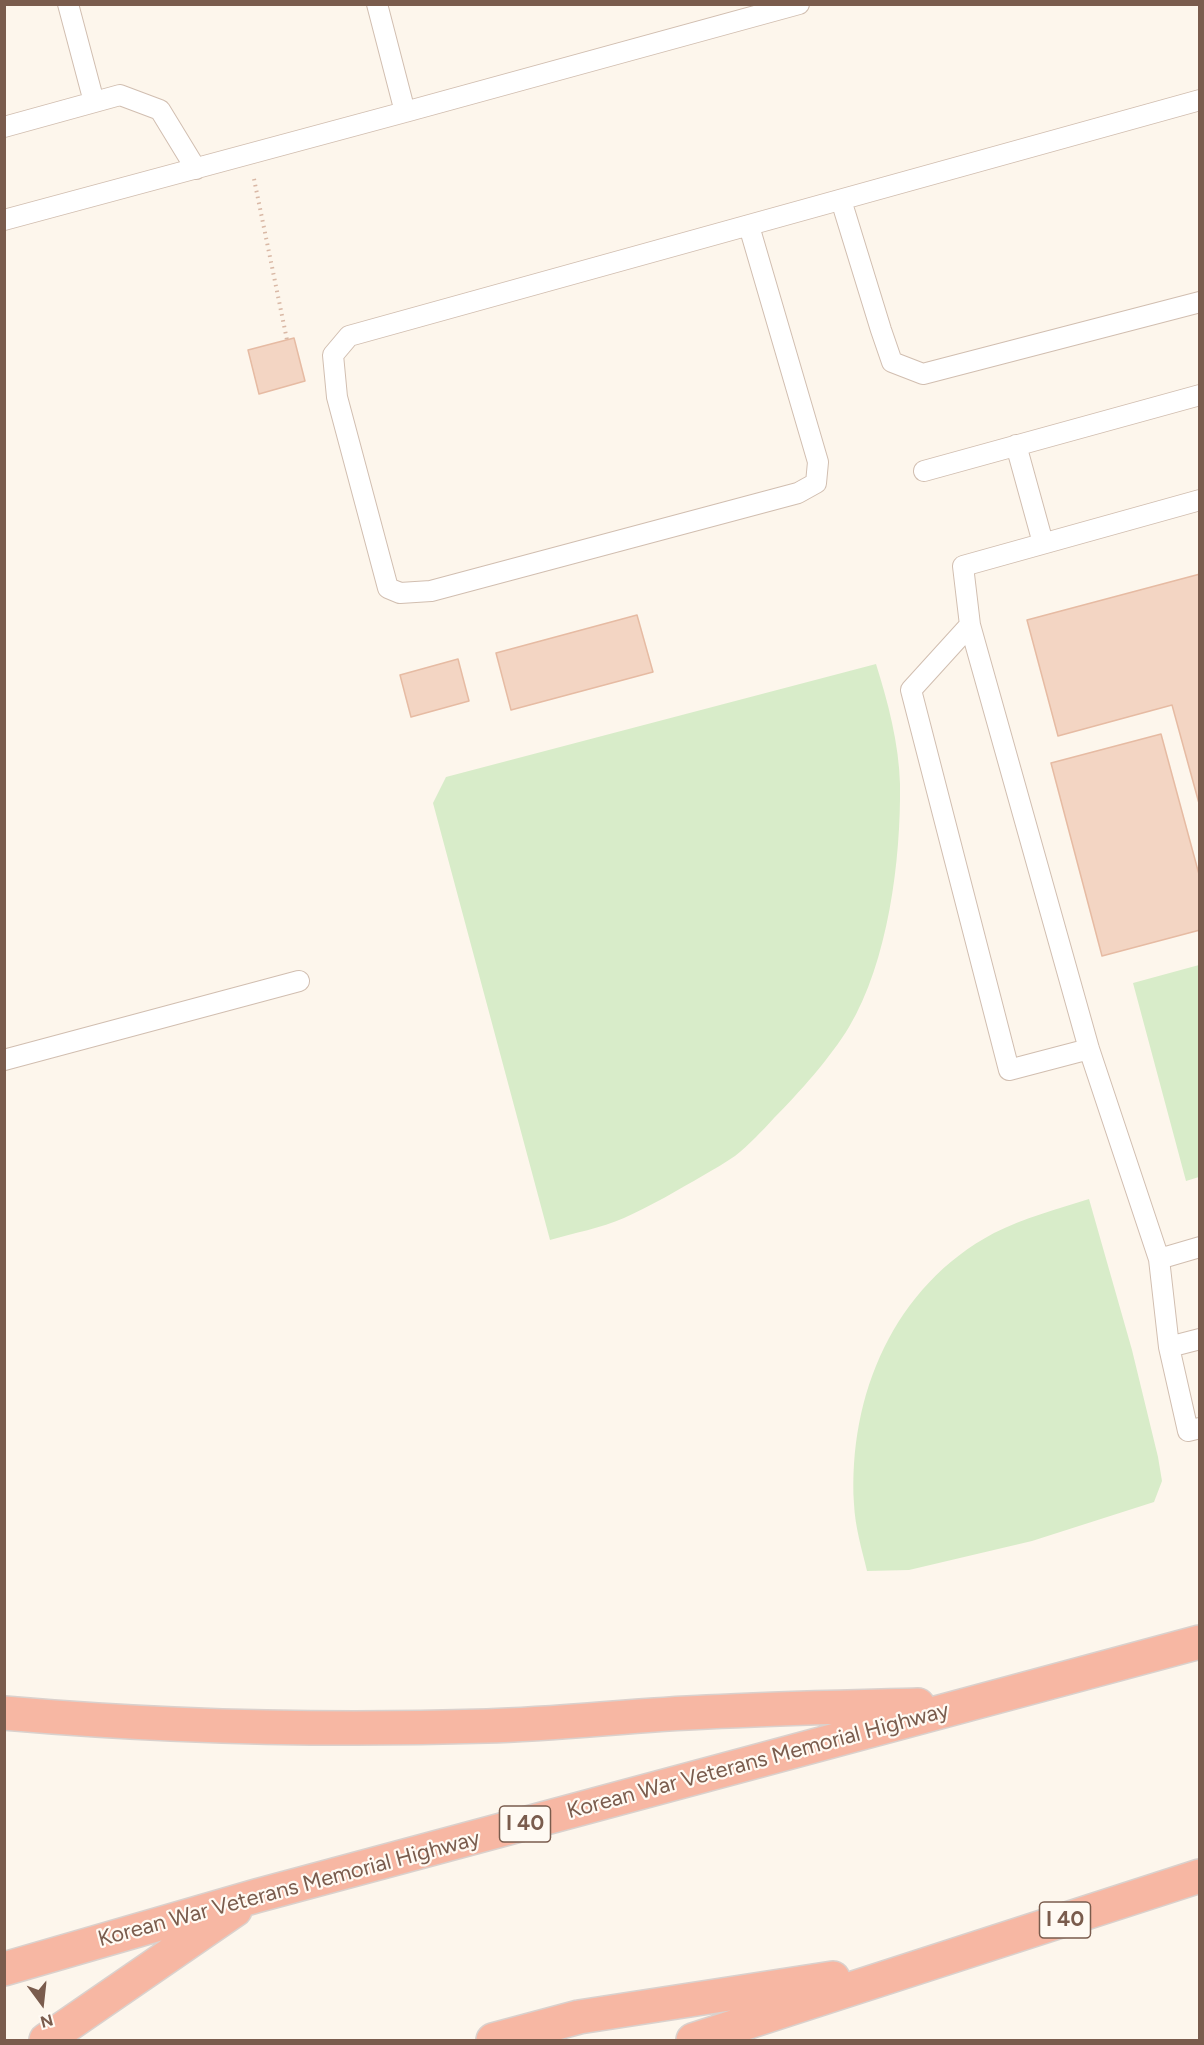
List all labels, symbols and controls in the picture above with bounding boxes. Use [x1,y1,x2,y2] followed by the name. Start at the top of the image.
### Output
[564,1697,952,1825] street label: Korean War Veterans Memorial Highway
[500,1806,550,1842] road number: I 40
[95,1825,483,1953] street label: Korean War Veterans Memorial Highway
[1040,1902,1090,1938] road number: I 40
[12,1973,72,2033] north arrow
[38,2010,55,2032] text: N

